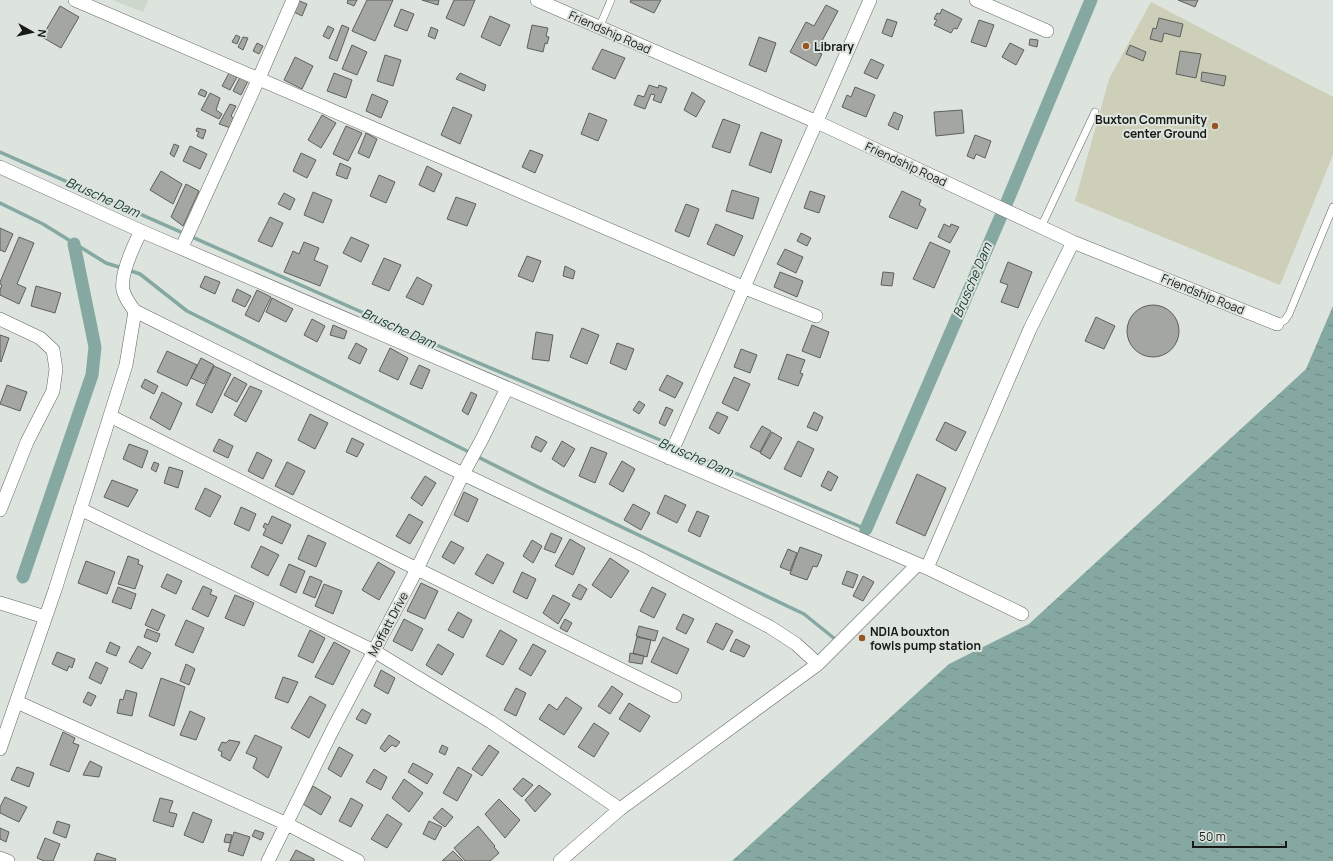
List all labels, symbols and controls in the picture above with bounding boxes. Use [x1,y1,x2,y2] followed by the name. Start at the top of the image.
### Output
[566,6,654,58] street label: Friendship Road
[12,12,52,52] north arrow
[34,29,50,39] text: N
[814,38,854,55] place label: Library
[801,41,811,51] marker: Library
[1095,111,1207,142] place label: Buxton Community center Ground
[1210,121,1220,131] marker: Buxton Community center Ground
[862,138,950,190] street label: Friendship Road
[63,173,144,222] water label: Brusche Dam
[948,239,996,320] water label: Brusche Dam
[1159,270,1247,318] street label: Friendship Road
[359,304,440,353] water label: Brusche Dam
[656,433,737,481] water label: Brusche Dam
[364,589,412,659] street label: Moffatt Drive
[870,623,981,654] place label: NDIA bouxton fowls pump station
[857,633,867,643] marker: NDIA bouxton fowls pump station
[1193,823,1286,849] scale bar
[1199,828,1226,845] text: 50 m

